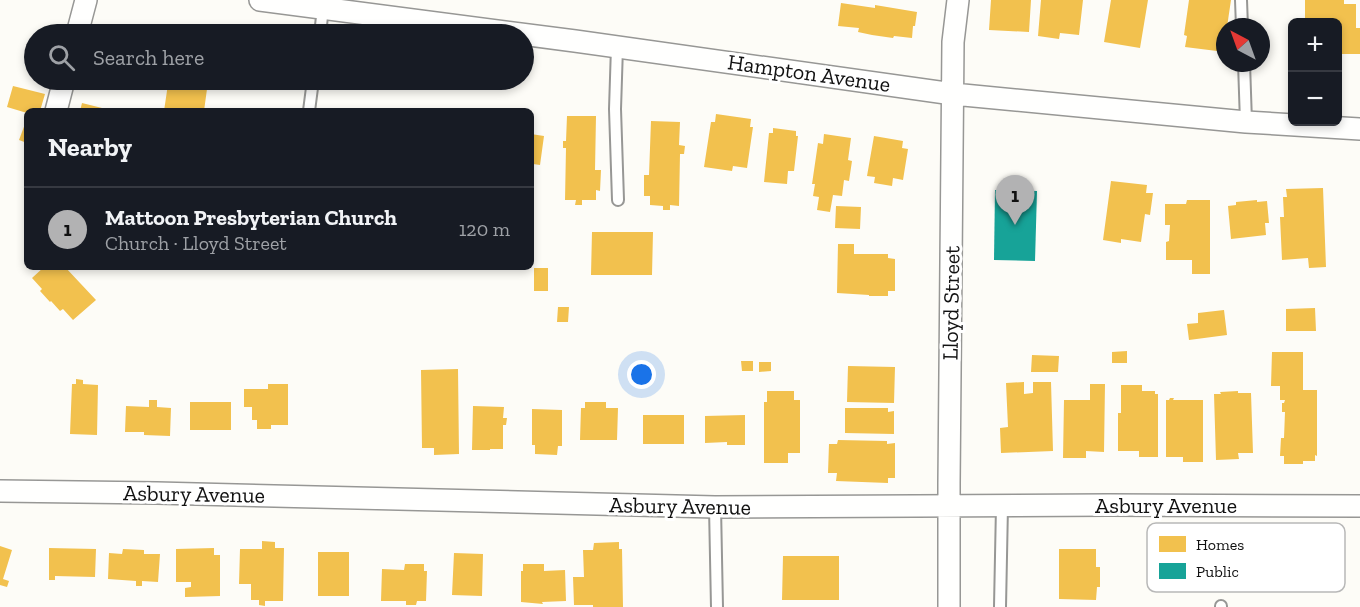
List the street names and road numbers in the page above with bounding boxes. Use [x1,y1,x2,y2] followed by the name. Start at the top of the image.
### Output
[726,48,892,98] street label: Hampton Avenue
[937,245,966,361] street label: Lloyd Street
[123,479,265,509] street label: Asbury Avenue
[609,491,751,521] street label: Asbury Avenue
[1095,492,1237,519] street label: Asbury Avenue

